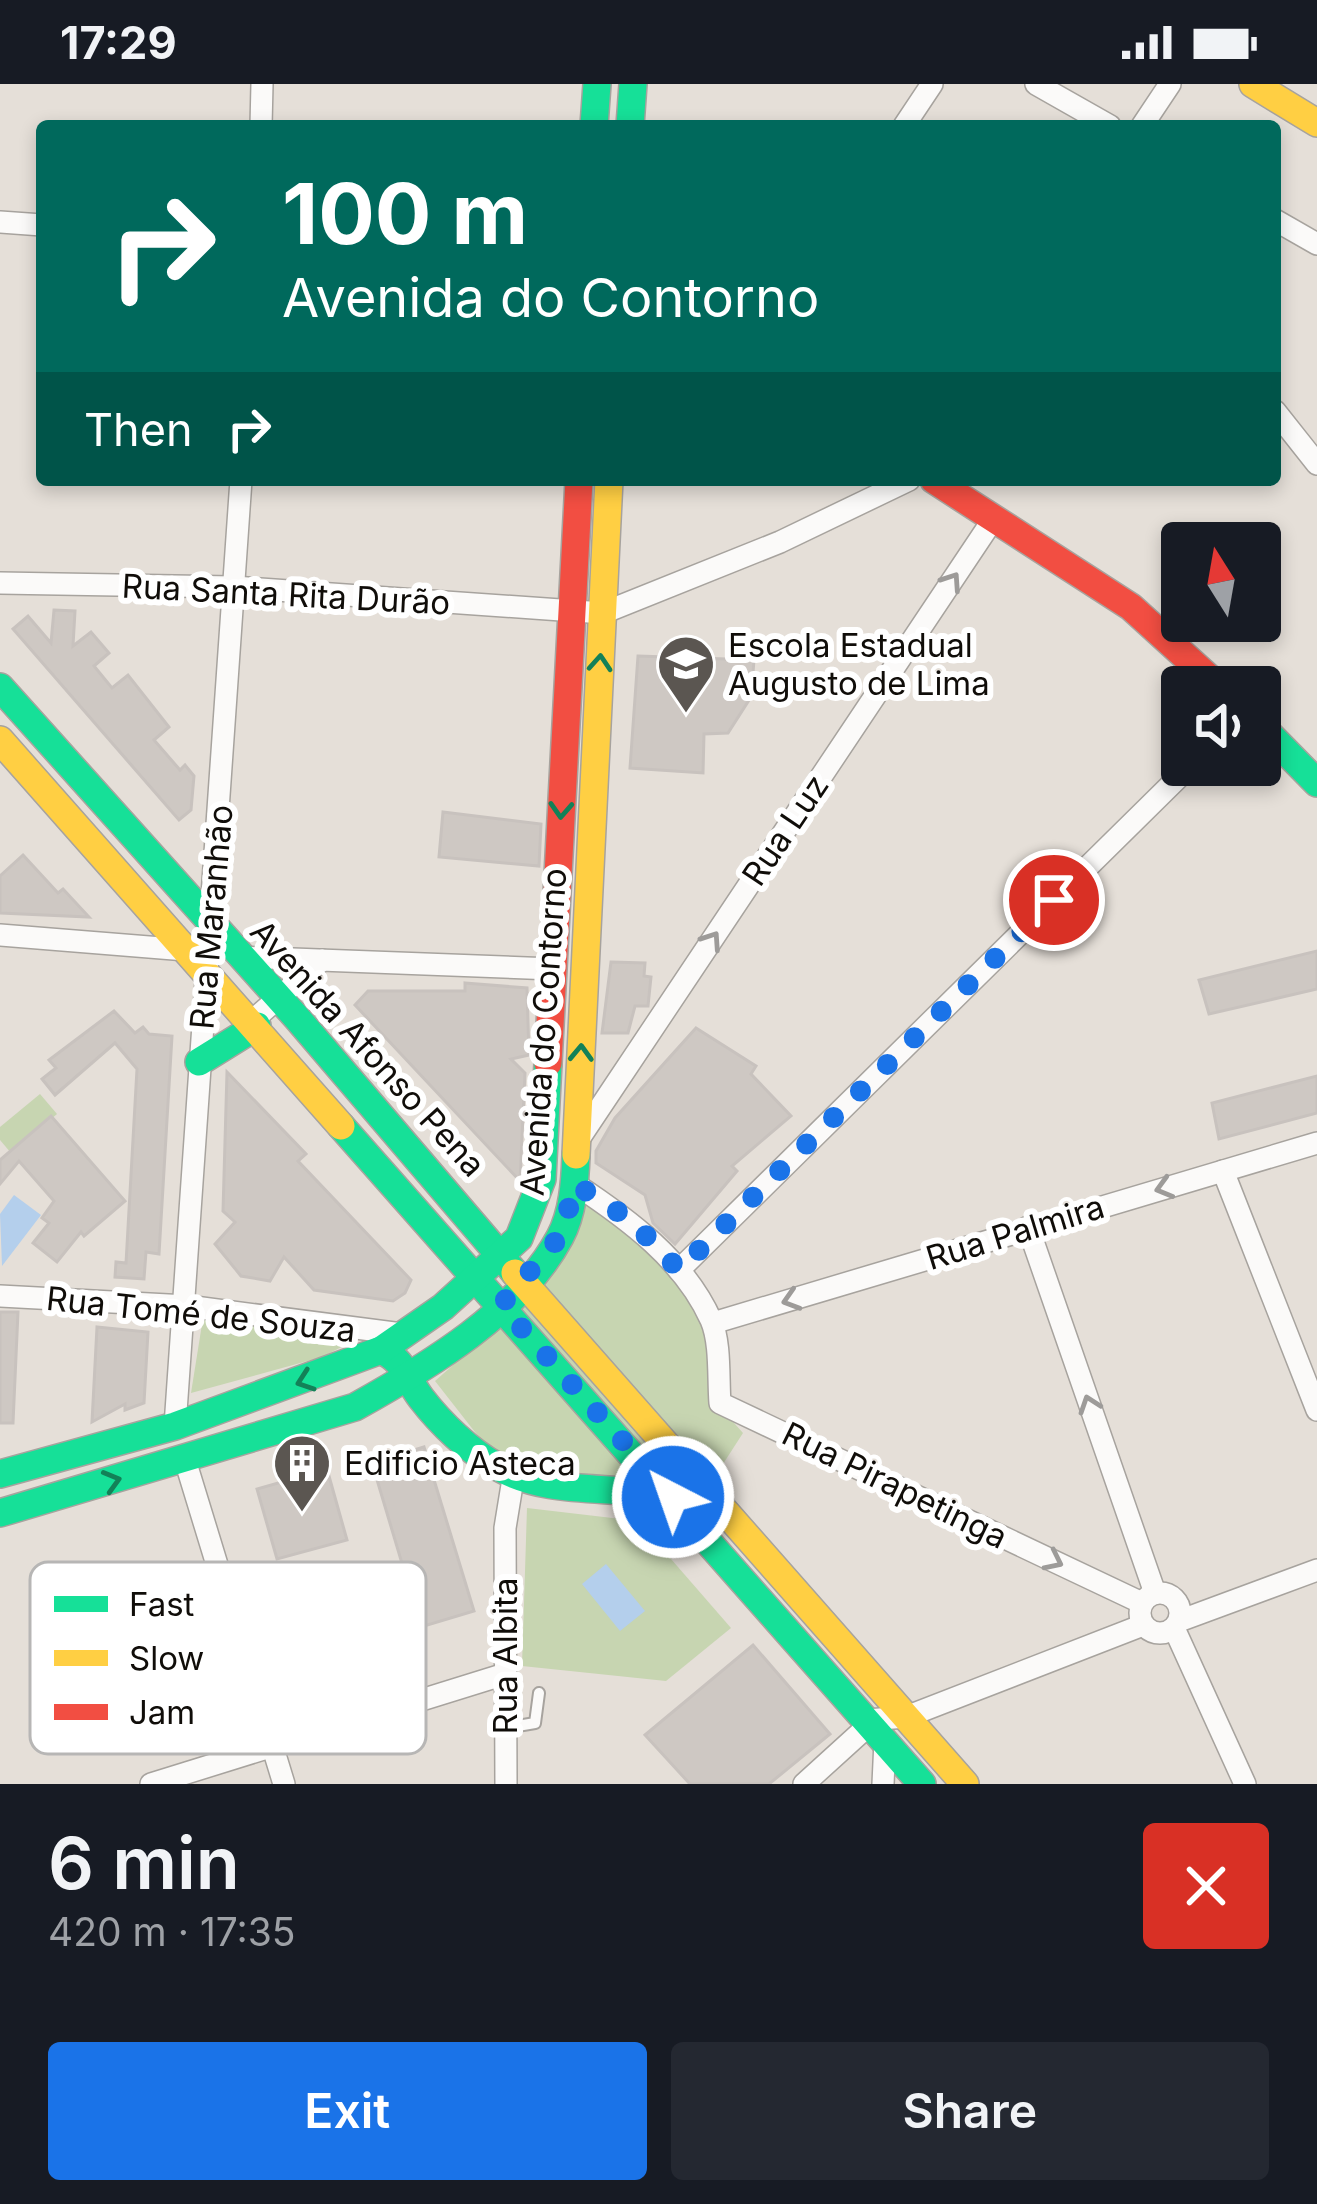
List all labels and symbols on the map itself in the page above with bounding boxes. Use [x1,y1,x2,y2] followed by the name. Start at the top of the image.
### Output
[1161,522,1281,642] north arrow
[121,565,451,623] street label: Rua Santa Rita Durão
[937,573,959,595] one-way arrow
[728,625,990,703] place label: Escola Estadual Augusto de Lima
[655,633,717,715] school or university icon: Escola Estadual Augusto de Lima
[586,654,612,673] one-way arrow
[733,767,837,893] street label: Rua Luz
[548,801,574,820] one-way arrow
[181,803,241,1031] street label: Rua Maranhão
[1003,849,1105,951] pin
[512,867,574,1197] street label: Avenida do Contorno
[242,912,494,1184] street label: Avenida Afonso Pena
[697,932,719,954] one-way arrow
[568,1043,594,1062] one-way arrow
[1155,1174,1176,1199] one-way arrow
[921,1186,1109,1278] street label: Rua Palmira
[45,1278,357,1350] street label: Rua Tomé de Souza
[781,1285,802,1310] one-way arrow
[295,1366,316,1391] one-way arrow
[1079,1394,1103,1415] one-way arrow
[776,1413,1014,1557] street label: Rua Pirapetinga
[271,1432,333,1514] building icon: Edificio Asteca
[610,1434,736,1560] position arrow
[344,1443,576,1483] place label: Edificio Asteca
[102,1470,122,1495] one-way arrow
[1042,1547,1063,1570] one-way arrow
[30,1562,426,1754] legend
[485,1577,525,1735] street label: Rua Albita
[129,1584,195,1624] text: Fast
[129,1638,204,1678] text: Slow
[129,1692,195,1732] text: Jam

